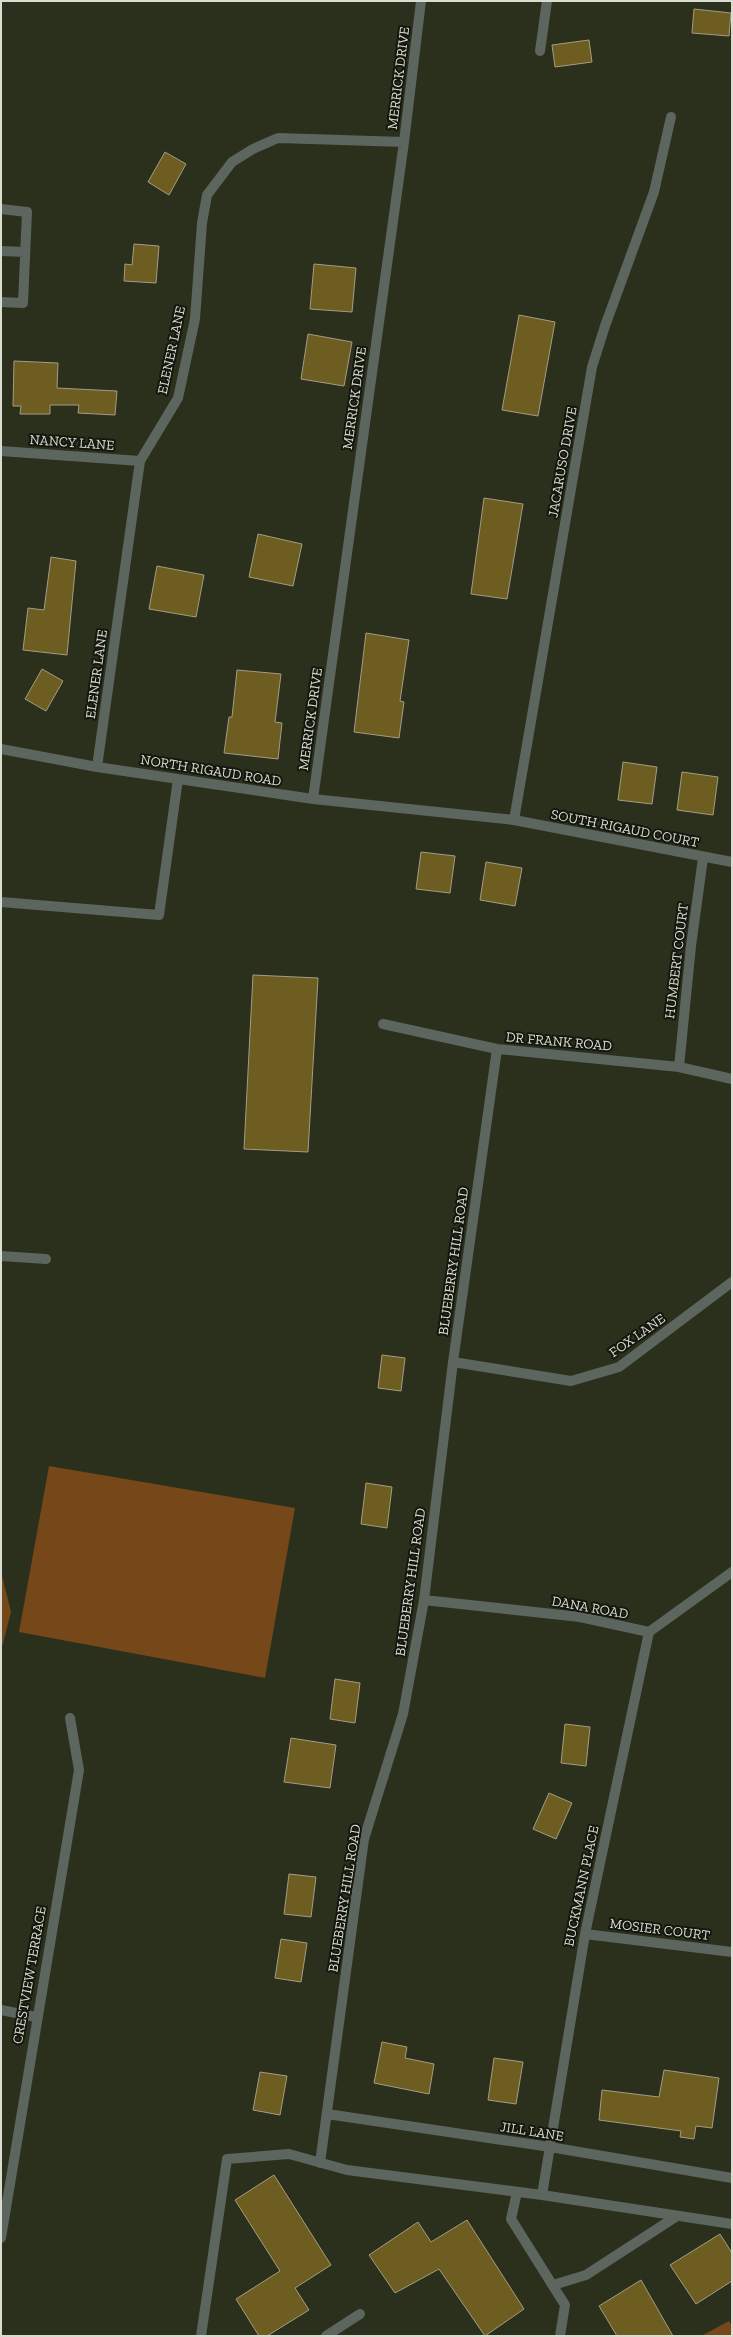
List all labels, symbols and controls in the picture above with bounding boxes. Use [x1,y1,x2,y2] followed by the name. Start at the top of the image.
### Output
[384,26,413,130] street label: MERRICK DRIVE
[154,304,189,396] street label: ELENER LANE
[339,346,370,450] street label: MERRICK DRIVE
[544,405,581,519] street label: JACARUSO DRIVE
[29,431,115,454] street label: NANCY LANE
[82,628,111,720] street label: ELENER LANE
[295,667,326,771] street label: MERRICK DRIVE
[139,751,283,790] street label: NORTH RIGAUD ROAD
[549,806,701,851] street label: SOUTH RIGAUD COURT
[661,902,692,1020] street label: HUMBERT COURT
[505,1028,613,1055] street label: DR FRANK ROAD
[435,1186,472,1336] street label: BLUEBERRY HILL ROAD
[606,1310,669,1361] street label: FOX LANE
[392,1507,429,1657] street label: BLUEBERRY HILL ROAD
[550,1592,630,1623] street label: DANA ROAD
[324,1823,365,1973] street label: BLUEBERRY HILL ROAD
[560,1824,603,1948] street label: BUCKMANN PLACE
[9,1905,50,2045] street label: CRESTVIEW TERRACE
[609,1915,711,1944] street label: MOSIER COURT
[499,2118,565,2145] street label: JILL LANE

